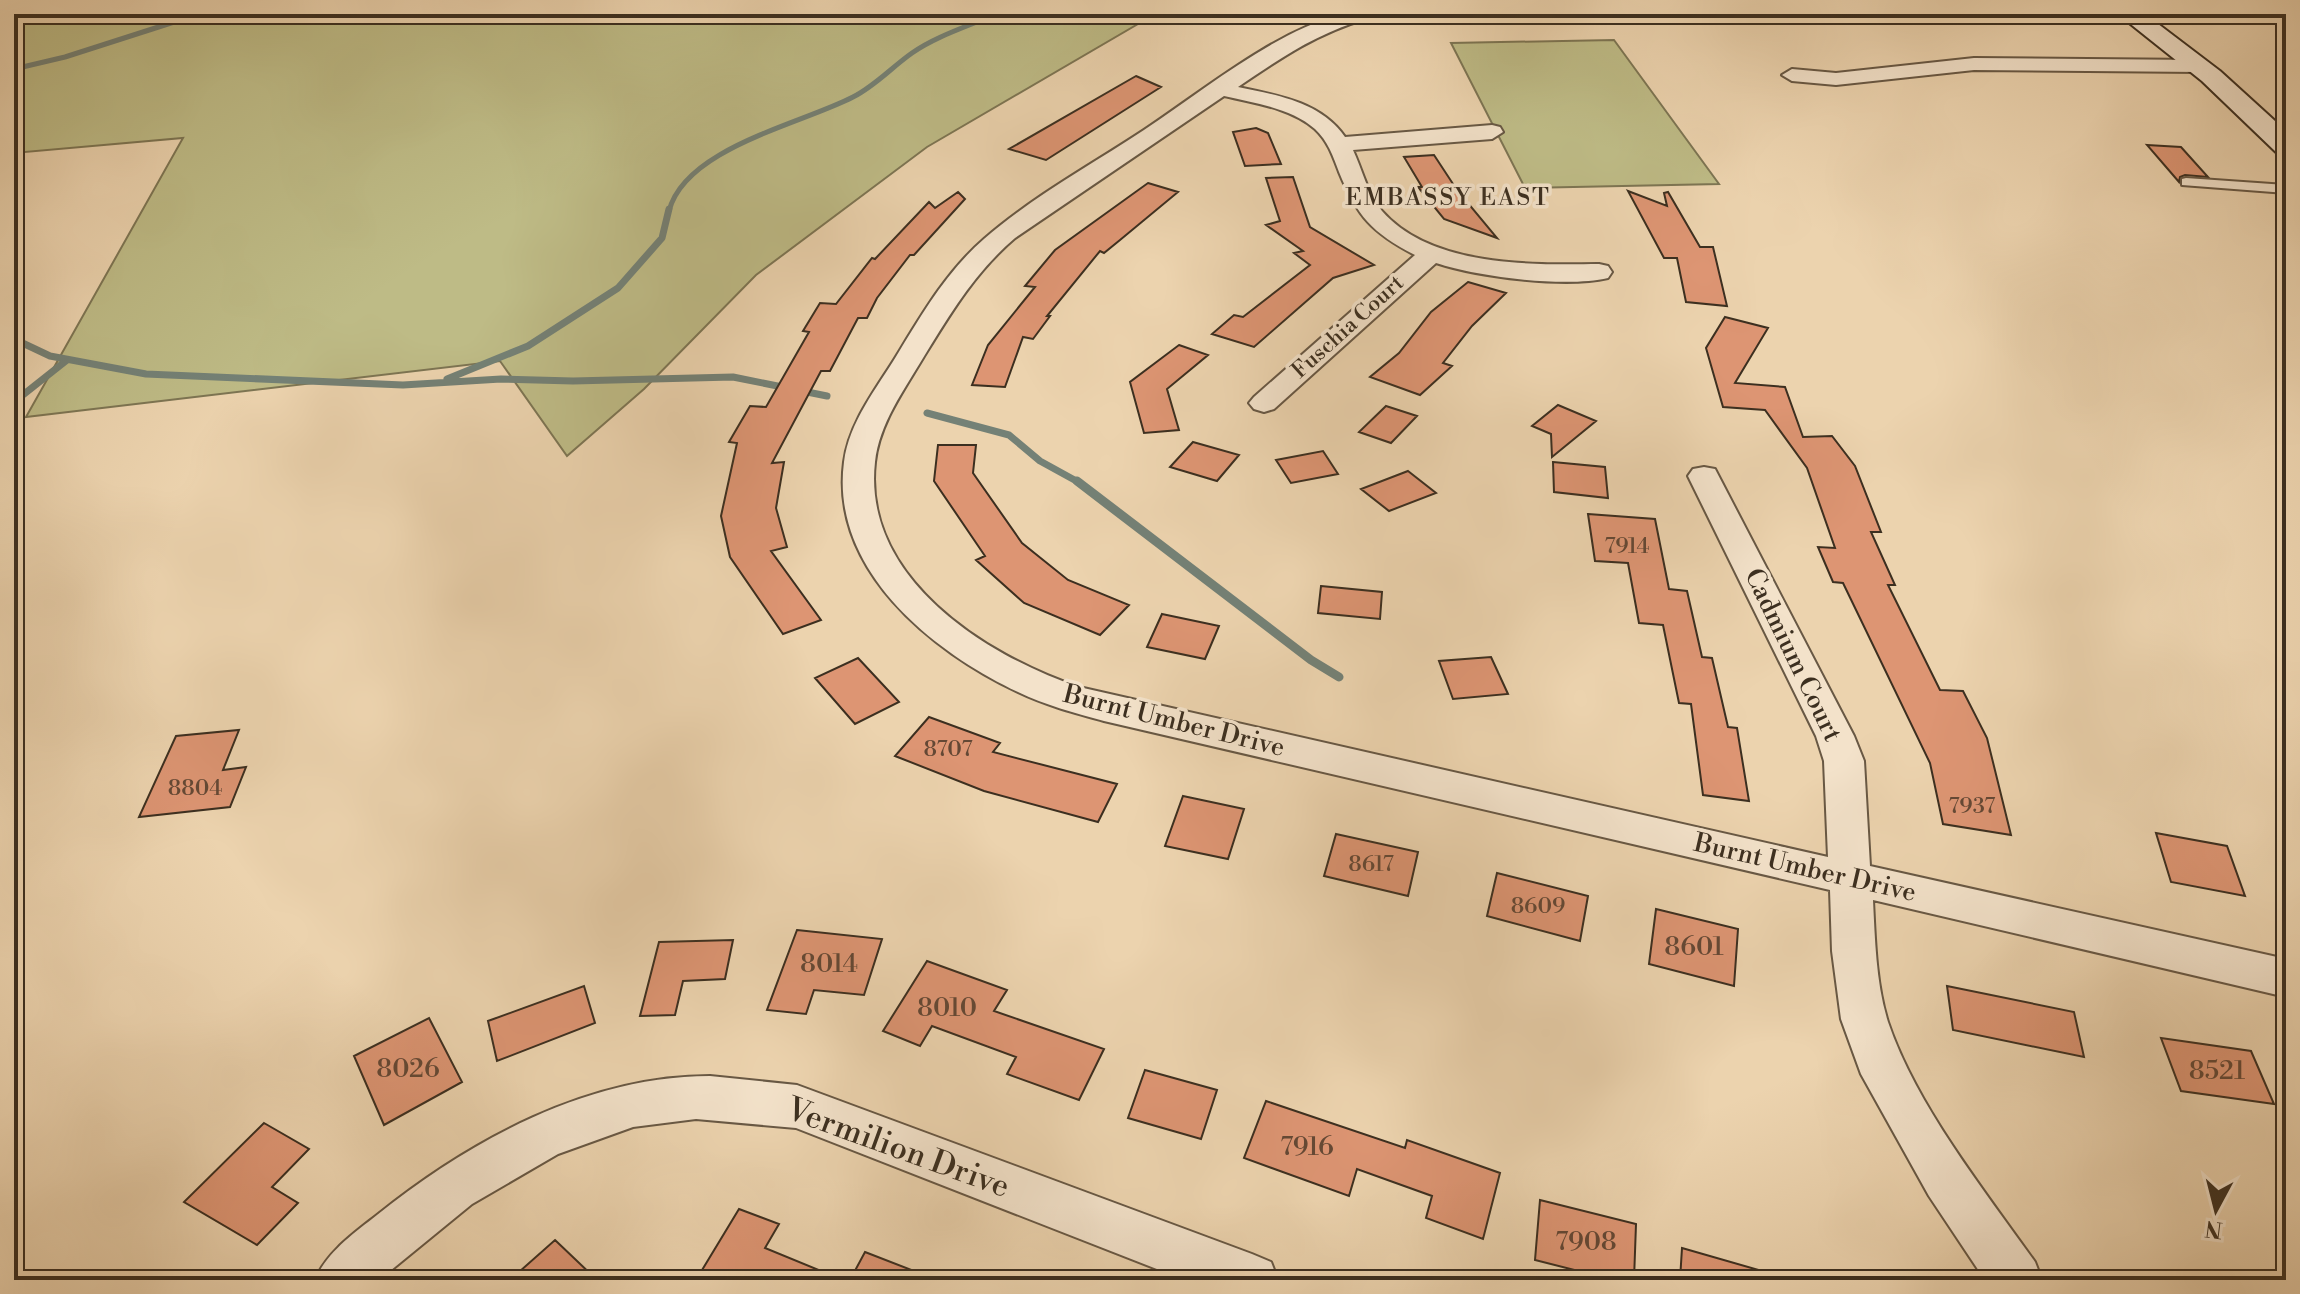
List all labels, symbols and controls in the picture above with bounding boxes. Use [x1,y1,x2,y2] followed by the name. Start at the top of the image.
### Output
[1345,183,1551,213] district label: EMBASSY EAST
[1286,270,1410,384] street label: Fuschia Court
[1604,533,1650,560] house number: 7914
[1737,563,1849,747] street label: Cadmium Court
[1059,678,1288,764] street label: Burnt Umber Drive
[923,736,973,763] house number: 8707
[168,775,222,802] house number: 8804
[1949,793,1995,820] house number: 7937
[1690,827,1919,909] street label: Burnt Umber Drive
[1348,851,1394,878] house number: 8617
[1511,893,1565,920] house number: 8609
[1664,931,1724,963] house number: 8601
[800,948,858,980] house number: 8014
[917,992,977,1024] house number: 8010
[376,1053,440,1085] house number: 8026
[2189,1055,2245,1087] house number: 8521
[780,1089,1015,1207] street label: Vermilion Drive
[1280,1131,1334,1163] house number: 7916
[2176,1170,2256,1250] north arrow
[2203,1214,2224,1243] text: N
[1555,1226,1617,1258] house number: 7908

